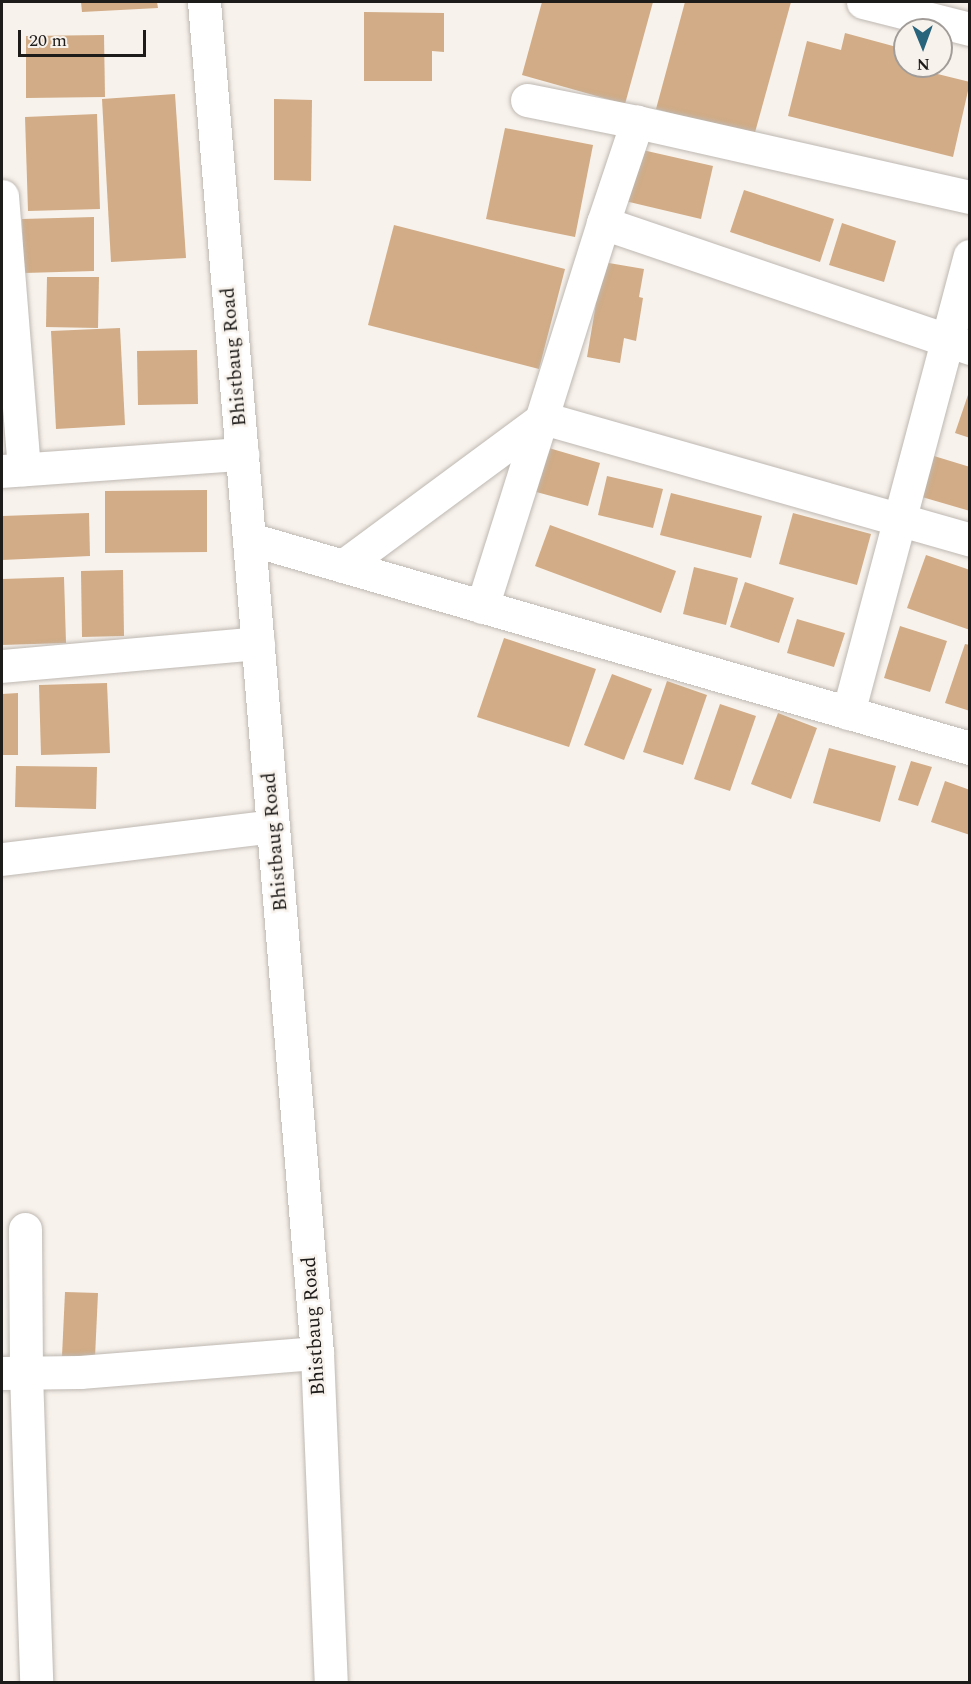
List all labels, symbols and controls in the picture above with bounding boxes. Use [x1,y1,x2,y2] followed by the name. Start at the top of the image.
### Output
[21,18,148,56] scale bar
[893,18,953,78] north arrow
[29,27,67,54] text: 20 m
[917,52,930,76] text: N
[216,286,252,428] street label: Bhistbaug Road
[257,771,293,913] street label: Bhistbaug Road
[297,1256,331,1396] street label: Bhistbaug Road

